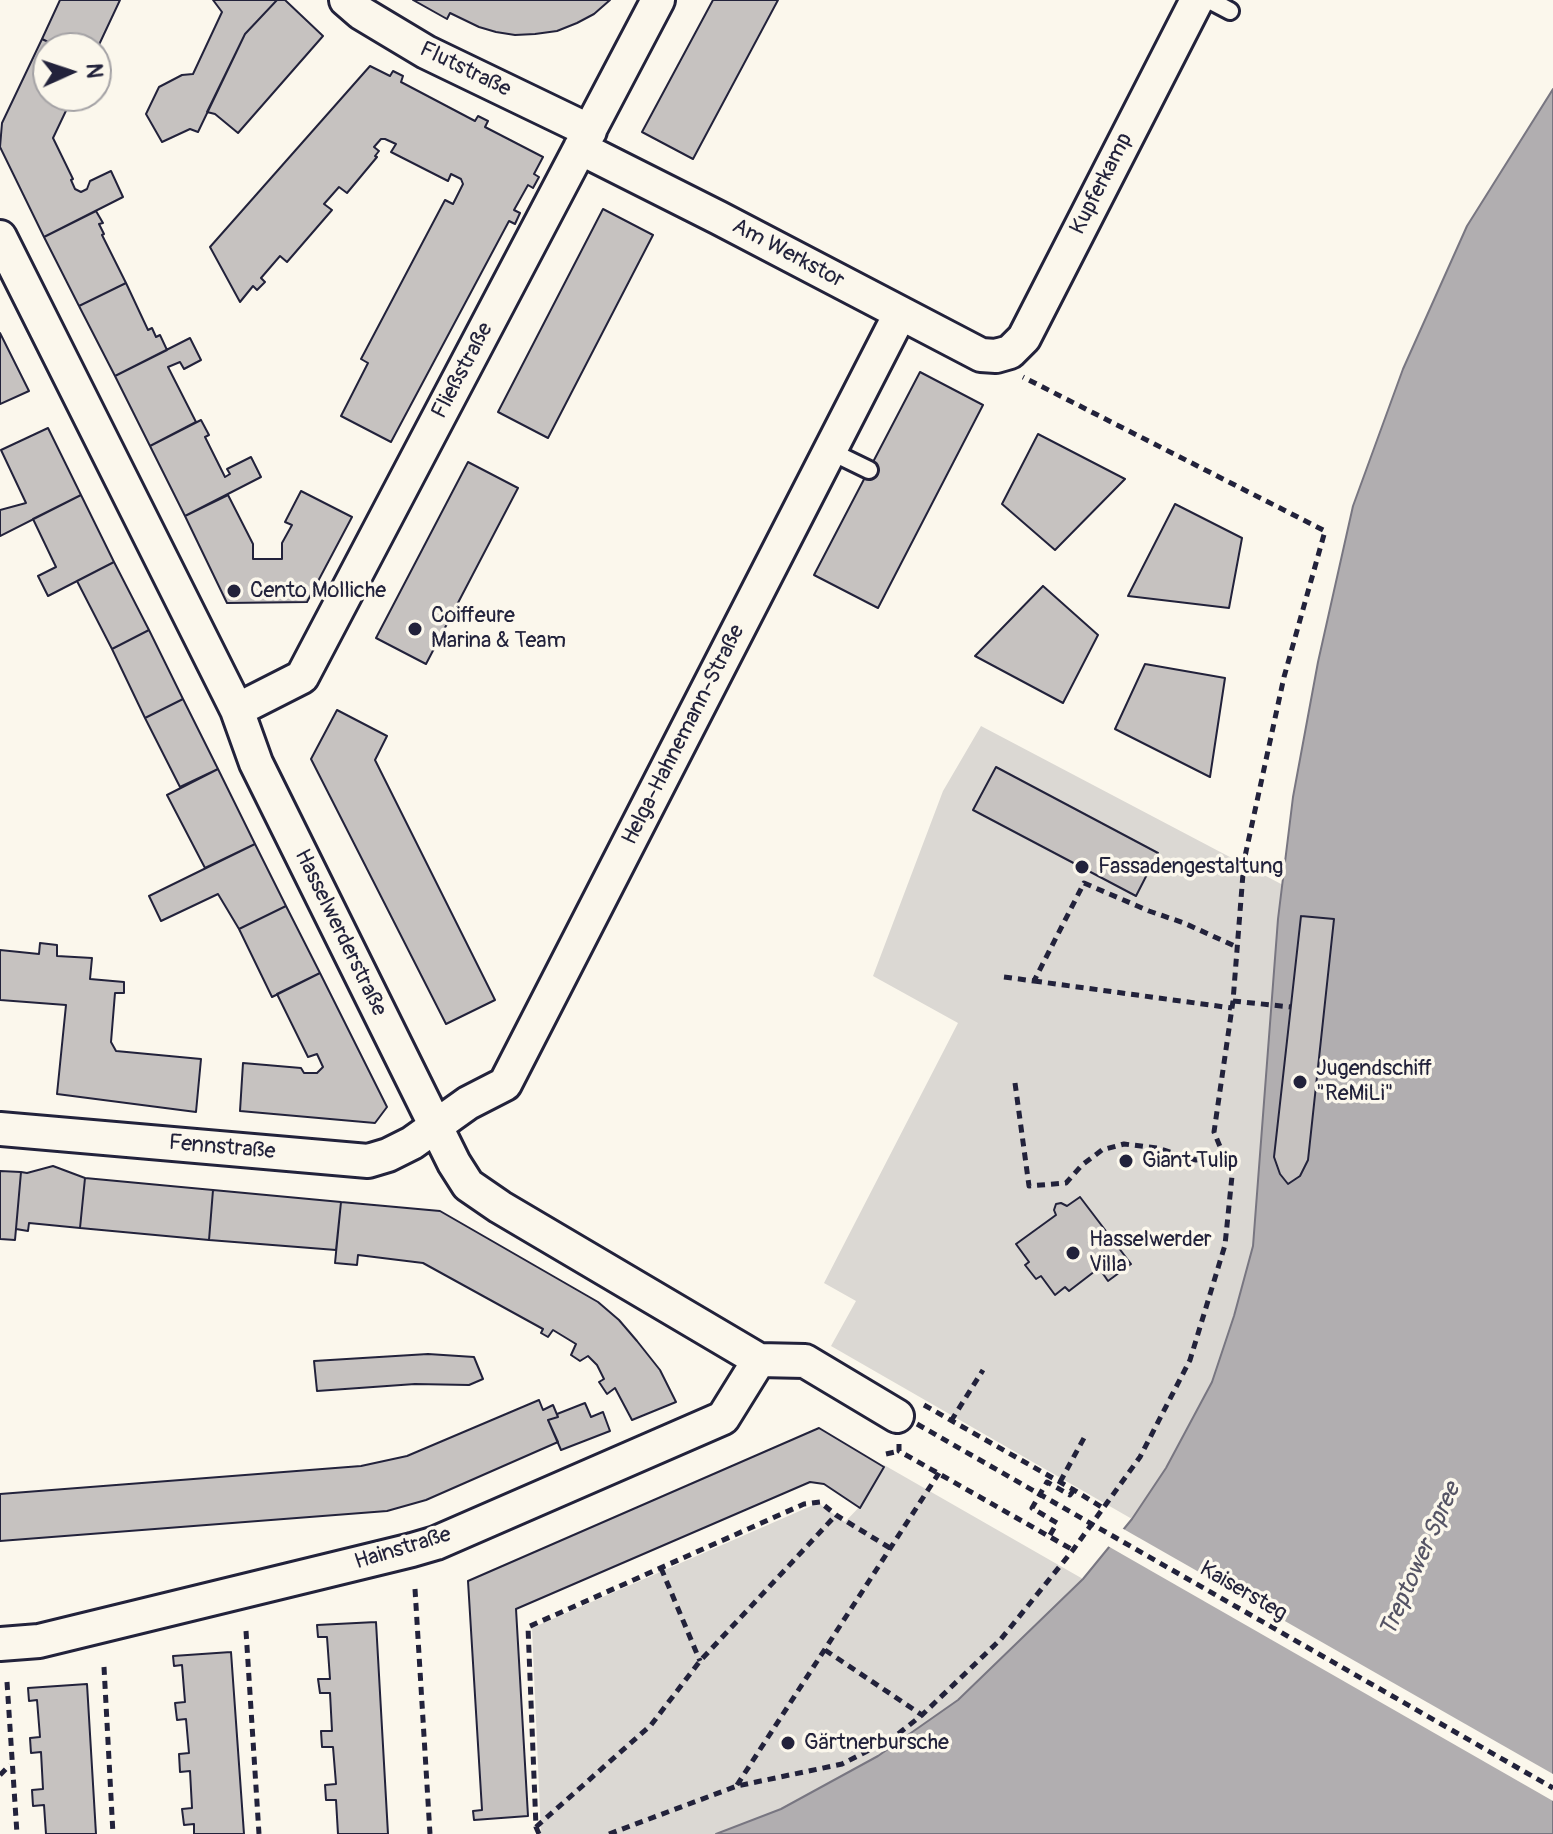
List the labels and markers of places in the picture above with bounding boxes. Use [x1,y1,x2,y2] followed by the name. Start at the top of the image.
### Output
[250,578,386,604] place label: Cento Molliche
[225,582,243,600] marker: Cento Molliche
[431,603,566,654] place label: Coiffeure Marina & Team
[406,620,424,638] marker: Coiffeure Marina & Team
[1098,854,1283,880] place label: Fassadengestaltung
[1073,858,1091,876] marker: Fassadengestaltung
[1316,1056,1432,1108] place label: Jugendschiff "ReMiLi"
[1291,1073,1309,1091] marker: Jugendschiff "ReMiLi"
[1142,1148,1238,1174] place label: Giant Tulip
[1117,1152,1135,1170] marker: Giant Tulip
[1089,1227,1212,1278] place label: Hasselwerder Villa
[1064,1244,1082,1262] marker: Hasselwerder Villa
[804,1730,949,1756] place label: Gärtnerbursche
[779,1734,797,1752] marker: Gärtnerbursche

